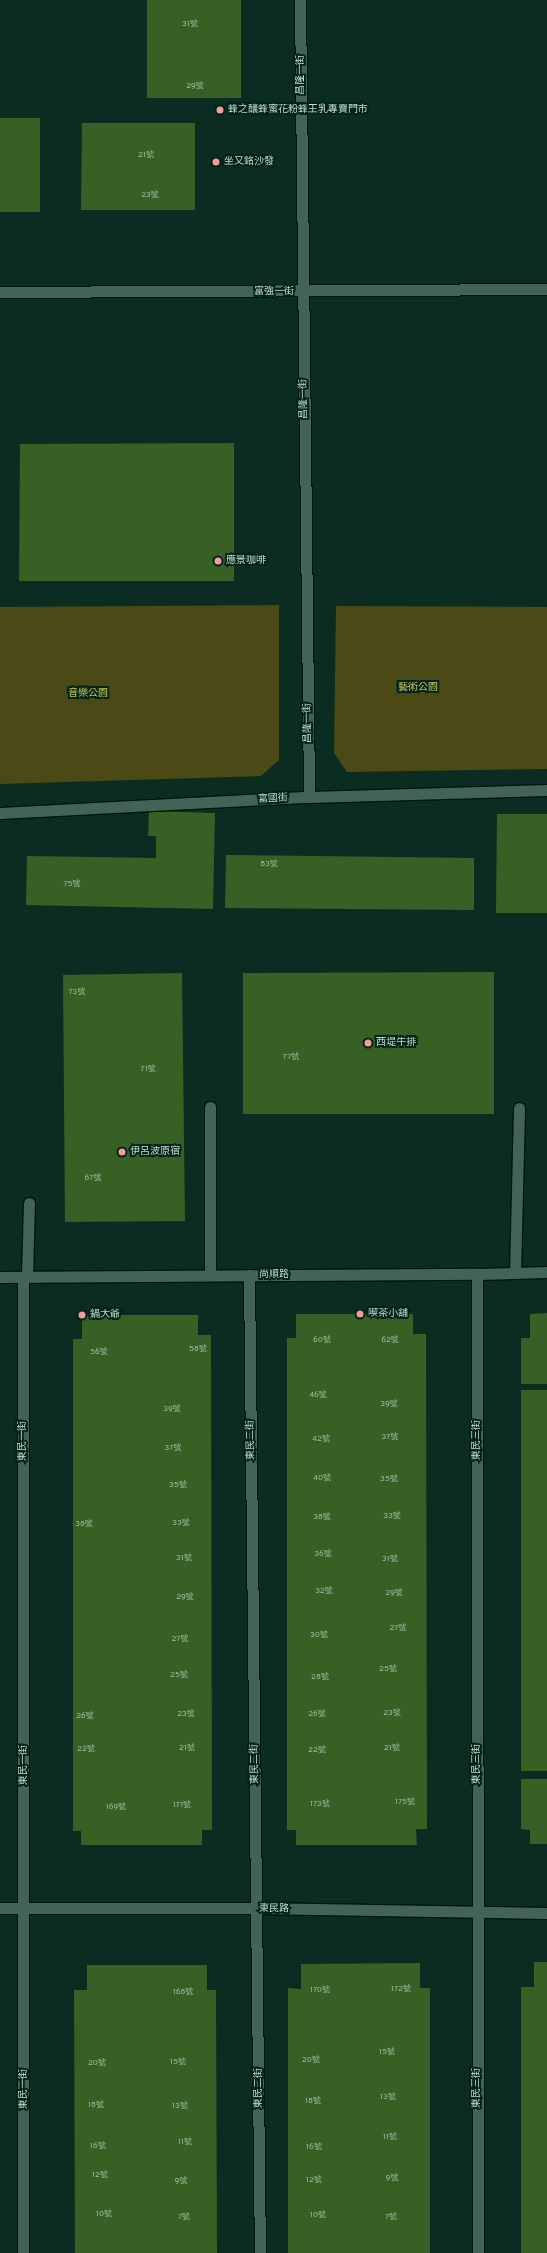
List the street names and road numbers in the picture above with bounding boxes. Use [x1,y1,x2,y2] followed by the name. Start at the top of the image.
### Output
[295,55,307,95] street label: 昌隆一街
[254,286,294,298] street label: 富強一街
[298,379,310,419] street label: 昌隆一街
[302,703,314,743] street label: 昌隆一街
[258,792,288,806] street label: 富國街
[259,1269,289,1281] street label: 尚順路
[245,1420,257,1460] street label: 東民二街
[471,1420,483,1460] street label: 東民三街
[17,1421,29,1461] street label: 東民一街
[249,1744,261,1784] street label: 東民二街
[471,1744,483,1784] street label: 東民三街
[18,1745,30,1785] street label: 東民一街
[259,1903,289,1915] street label: 東民路
[253,2068,265,2108] street label: 東民二街
[471,2068,483,2108] street label: 東民三街
[18,2069,30,2109] street label: 東民一街

